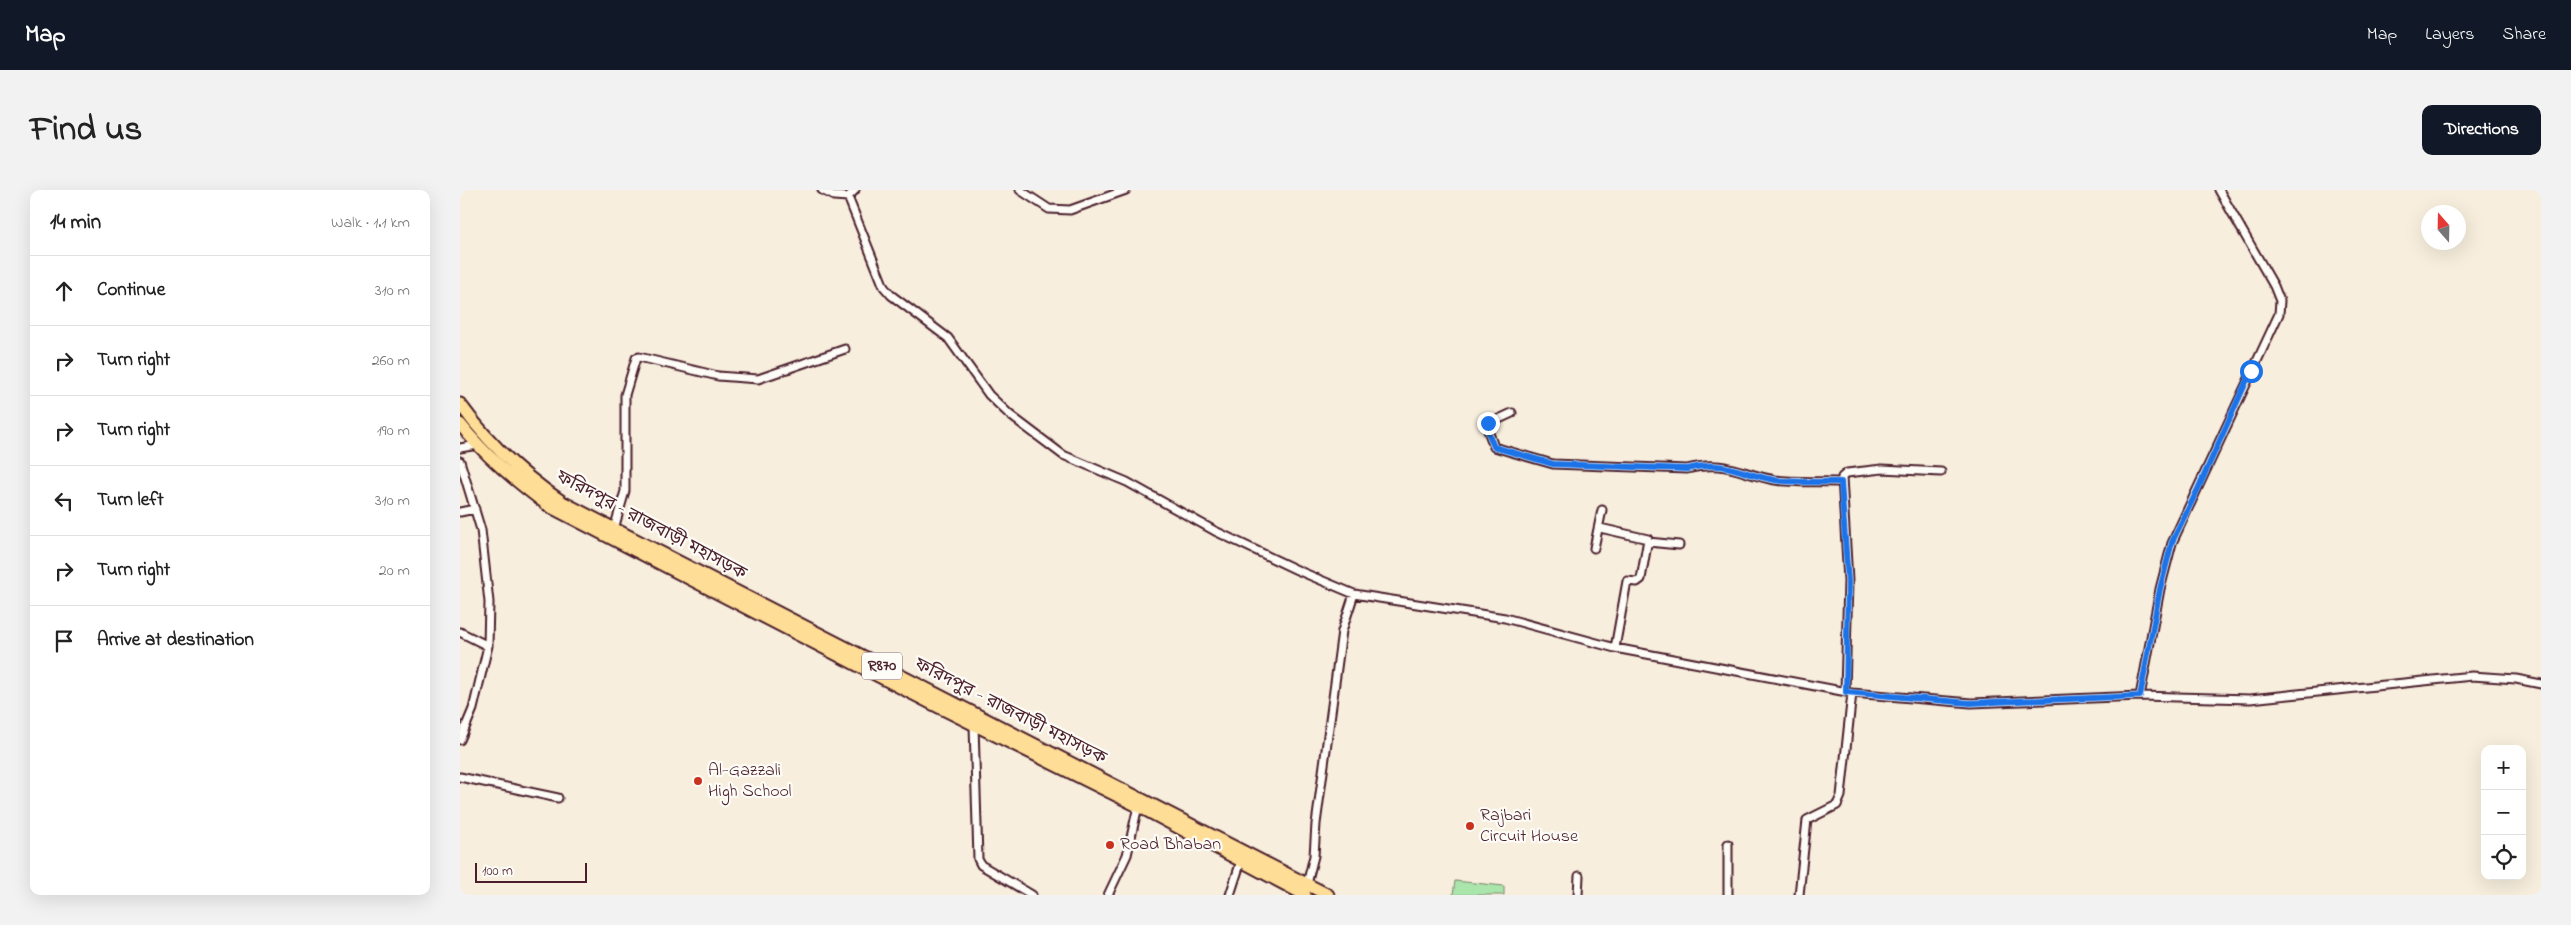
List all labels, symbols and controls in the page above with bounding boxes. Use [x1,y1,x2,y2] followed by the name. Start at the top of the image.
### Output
[25,18,66,53] text: Map
[2367,22,2397,48] text: Map
[2425,22,2475,48] text: Layers
[2503,22,2546,48] text: Share
[30,105,142,156] text: Find us
[2422,105,2541,155] button: Directions
[2421,205,2466,250] north arrow
[50,208,101,238] text: 14 min
[331,211,410,235] text: Walk · 1.1 km
[50,277,78,305] icon: ahead
[97,277,165,304] text: Continue
[375,279,410,303] text: 310 m
[50,347,78,375] icon: right
[97,347,170,374] text: Turn right
[372,349,410,373] text: 260 m
[2240,360,2263,383] route start
[1477,412,1500,435] route end
[50,417,78,445] icon: right
[97,417,170,444] text: Turn right
[377,419,410,443] text: 190 m
[550,464,751,588] street label: ফরিদপুর - রাজবাড়ী মহাসড়ক
[50,487,78,515] icon: left
[97,487,164,514] text: Turn left
[375,489,410,513] text: 310 m
[50,557,78,585] icon: right
[97,557,170,584] text: Turn right
[379,559,410,583] text: 20 m
[50,627,78,655] icon: arrive
[97,627,254,654] text: Arrive at destination
[862,652,902,680] road number: R870
[909,652,1111,772] street label: ফরিদপুর - রাজবাড়ী মহাসড়ক
[2481,745,2526,880] map controls
[2481,745,2526,790] button: +
[708,758,791,806] place label: Al-Gazzali High School
[692,775,704,787] marker: Al-Gazzali High School
[2481,790,2526,835] button: −
[1480,803,1579,850] place label: Rajbari Circuit House
[1464,820,1476,832] marker: Rajbari Circuit House
[1120,832,1221,858] place label: Road Bhaban
[2481,835,2526,880] button: locate
[1104,839,1116,851] marker: Road Bhaban
[475,860,588,883] scale bar
[482,861,513,882] text: 100 m

